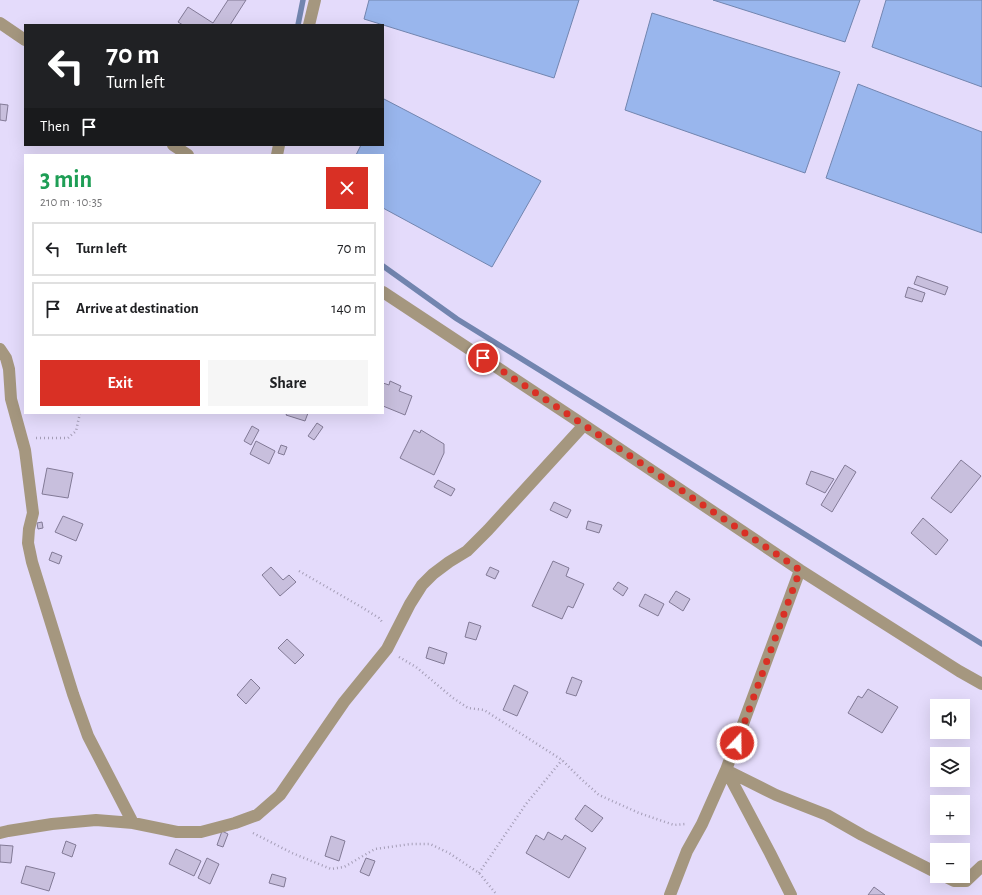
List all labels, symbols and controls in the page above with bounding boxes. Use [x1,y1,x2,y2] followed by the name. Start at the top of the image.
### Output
[40,40,92,92] icon: left
[106,41,160,69] text: 70 m
[106,74,165,92] text: Turn left
[78,116,100,138] icon: arrive
[40,119,70,134] text: Then
[326,167,368,209] button: close
[40,168,92,192] text: 3 min
[40,196,102,209] text: 210 m · 10:35
[42,238,64,260] icon: left
[76,241,127,256] text: Turn left
[337,241,366,256] text: 70 m
[42,298,64,320] icon: arrive
[76,301,199,316] text: Arrive at destination
[331,301,366,316] text: 140 m
[466,341,500,375] pin
[472,347,494,369] icon: arrive
[40,360,200,406] button: Exit
[208,360,368,406] button: Share
[930,699,970,883] map controls
[930,699,970,739] button: sound
[716,722,758,764] position arrow
[930,747,970,787] button: layers
[930,795,970,835] button: +
[930,843,970,883] button: −

